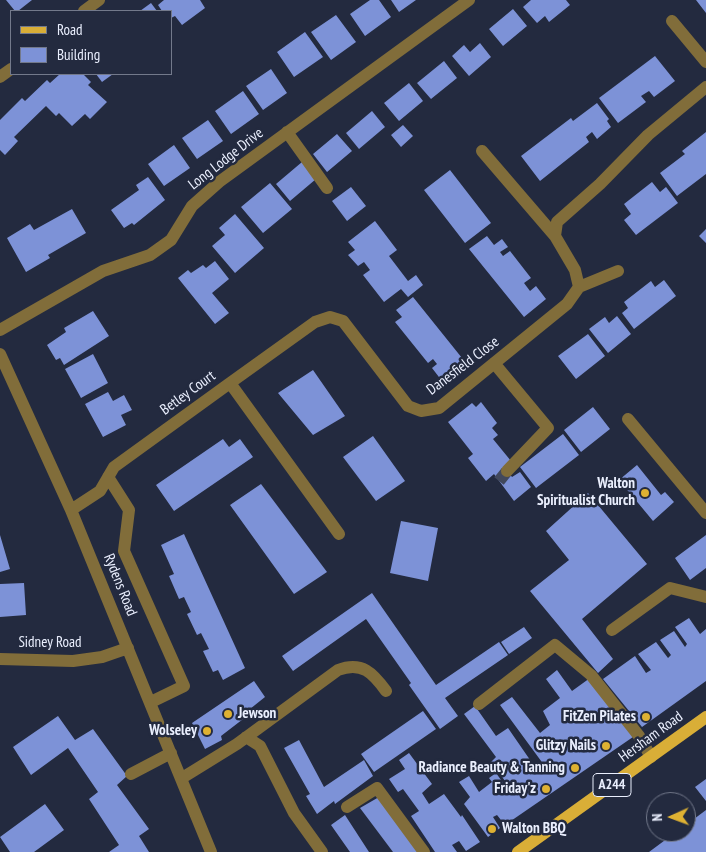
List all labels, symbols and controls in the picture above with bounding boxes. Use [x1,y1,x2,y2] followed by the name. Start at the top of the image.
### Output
[10,10,172,75] legend
[57,20,83,39] text: Road
[57,45,100,64] text: Building
[185,124,267,194] street label: Long Lodge Drive
[423,333,503,399] street label: Danesfield Close
[157,367,219,419] street label: Betley Court
[537,475,635,510] place label: Walton Spiritualist Church
[639,487,651,499] marker: Walton Spiritualist Church
[99,551,141,619] street label: Rydens Road
[18,634,82,652] street label: Sidney Road
[238,705,276,723] place label: Jewson
[222,708,234,720] marker: Jewson
[563,708,636,726] place label: FitZen Pilates
[616,708,686,766] street label: Hersham Road
[640,711,652,723] marker: FitZen Pilates
[149,722,197,740] place label: Wolseley
[201,725,213,737] marker: Wolseley
[536,737,596,755] place label: Glitzy Nails
[600,740,612,752] marker: Glitzy Nails
[419,759,565,777] place label: Radiance Beauty & Tanning
[569,762,581,774] marker: Radiance Beauty & Tanning
[593,774,631,796] road number: A244
[494,780,536,798] place label: Friday'z
[540,783,552,795] marker: Friday'z
[646,792,696,842] north arrow
[648,813,666,822] text: N
[502,820,566,838] place label: Walton BBQ
[486,823,498,835] marker: Walton BBQ

